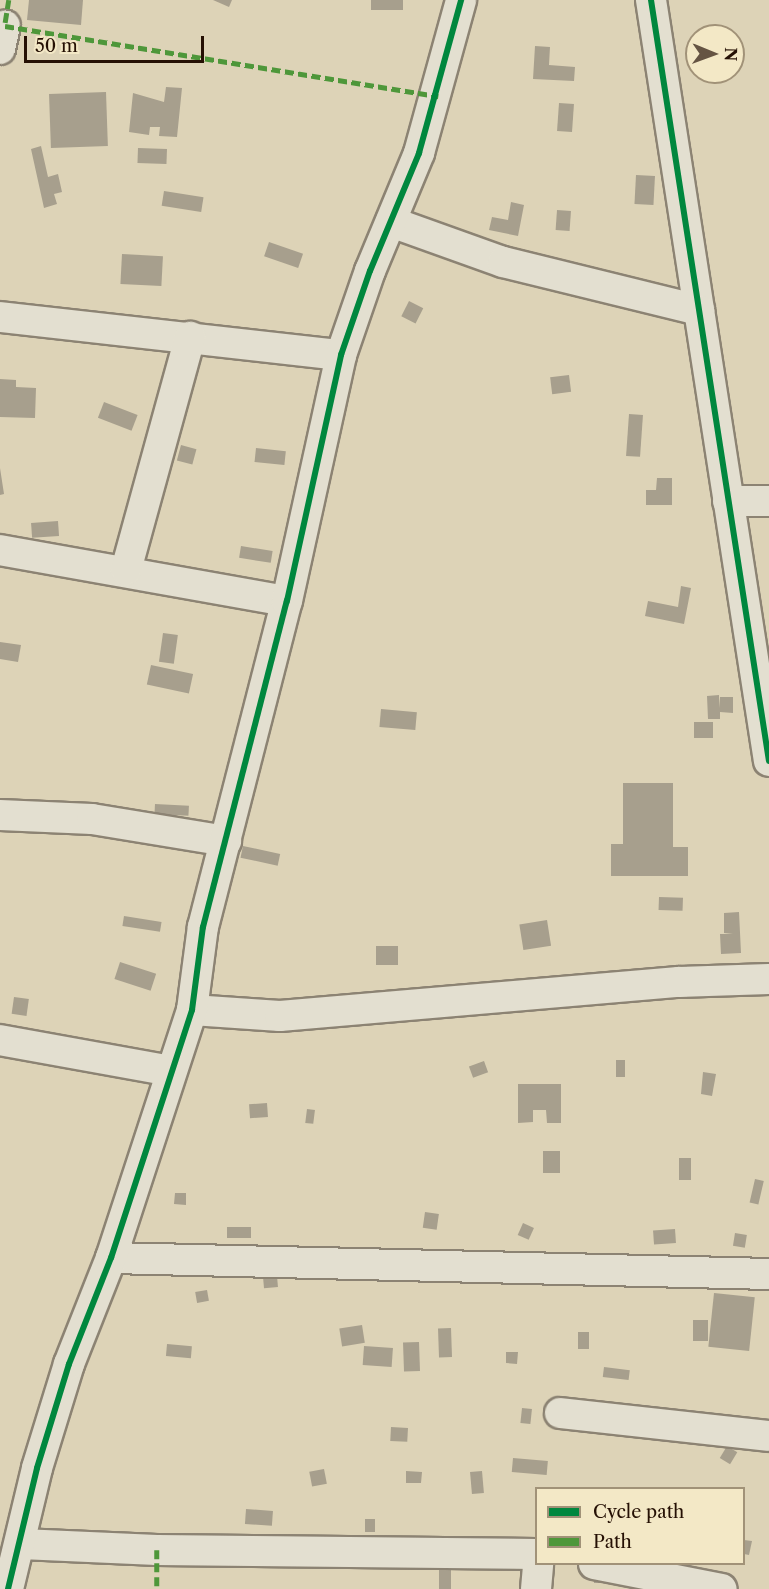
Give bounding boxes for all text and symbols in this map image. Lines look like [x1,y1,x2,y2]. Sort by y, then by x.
scale bar [27,24,207,62]
north arrow [685,24,745,84]
text: 50 m [35,35,78,57]
text: N [721,47,741,61]
legend [535,1487,745,1565]
text: Cycle path [593,1501,684,1523]
text: Path [593,1531,632,1553]

